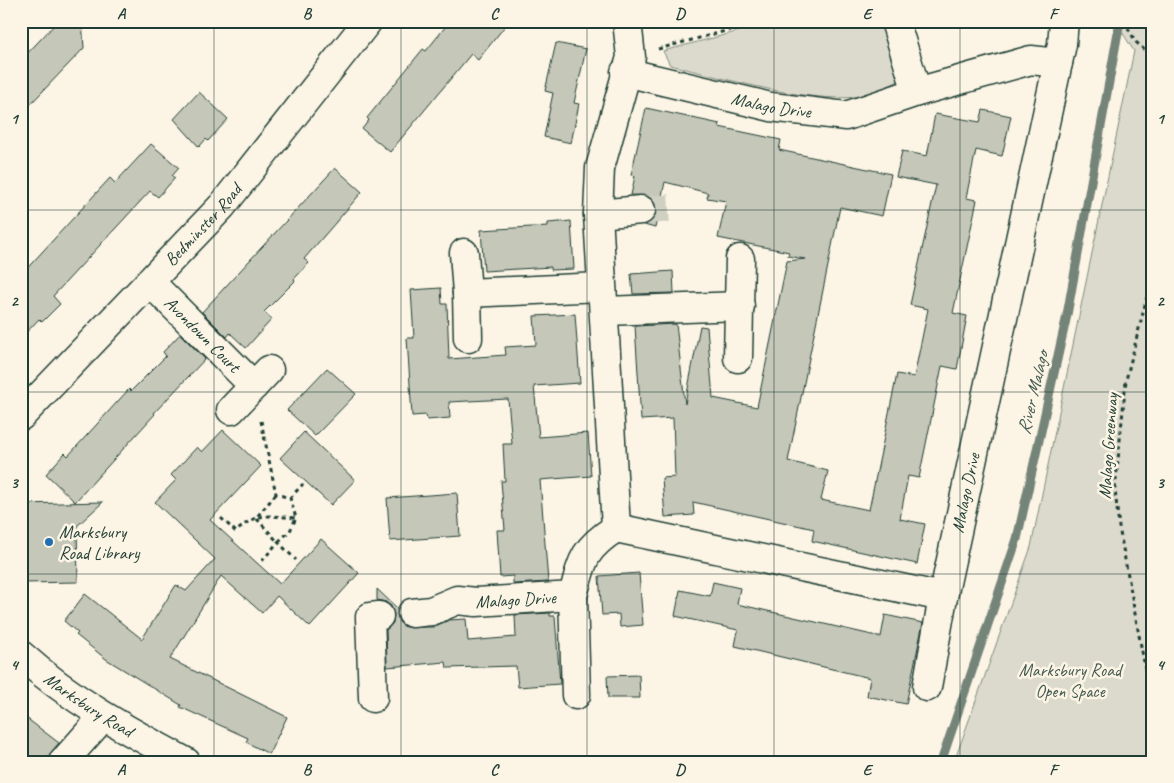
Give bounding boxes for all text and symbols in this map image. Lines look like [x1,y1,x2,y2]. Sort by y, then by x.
text: A [117,4,127,24]
text: B [303,4,313,24]
text: C [490,4,500,24]
text: D [675,4,686,24]
text: E [863,4,874,24]
text: F [1049,4,1060,24]
street label: Malago Drive [729,87,813,123]
text: 1 [10,109,19,129]
text: 1 [1156,109,1165,129]
street label: Bedminster Road [160,177,248,270]
text: 2 [10,291,19,311]
text: 2 [1156,291,1165,311]
street label: Avondown Court [160,292,246,378]
water label: River Malago [1012,346,1055,437]
street label: Malago Greenway [1093,390,1123,500]
street label: Malago Drive [946,450,985,535]
text: 3 [10,473,19,493]
text: 3 [1156,473,1165,493]
place label: Marksbury Road Library [59,521,141,564]
marker: Marksbury Road Library [43,536,55,548]
street label: Malago Drive [475,586,557,613]
text: 4 [10,655,19,675]
text: 4 [1156,655,1165,675]
park label: Marksbury Road Open Space [1019,659,1124,702]
street label: Marksbury Road [39,667,140,743]
text: A [117,760,127,780]
text: B [303,760,313,780]
text: C [490,760,500,780]
text: D [675,760,686,780]
text: E [863,760,874,780]
text: F [1049,760,1060,780]

